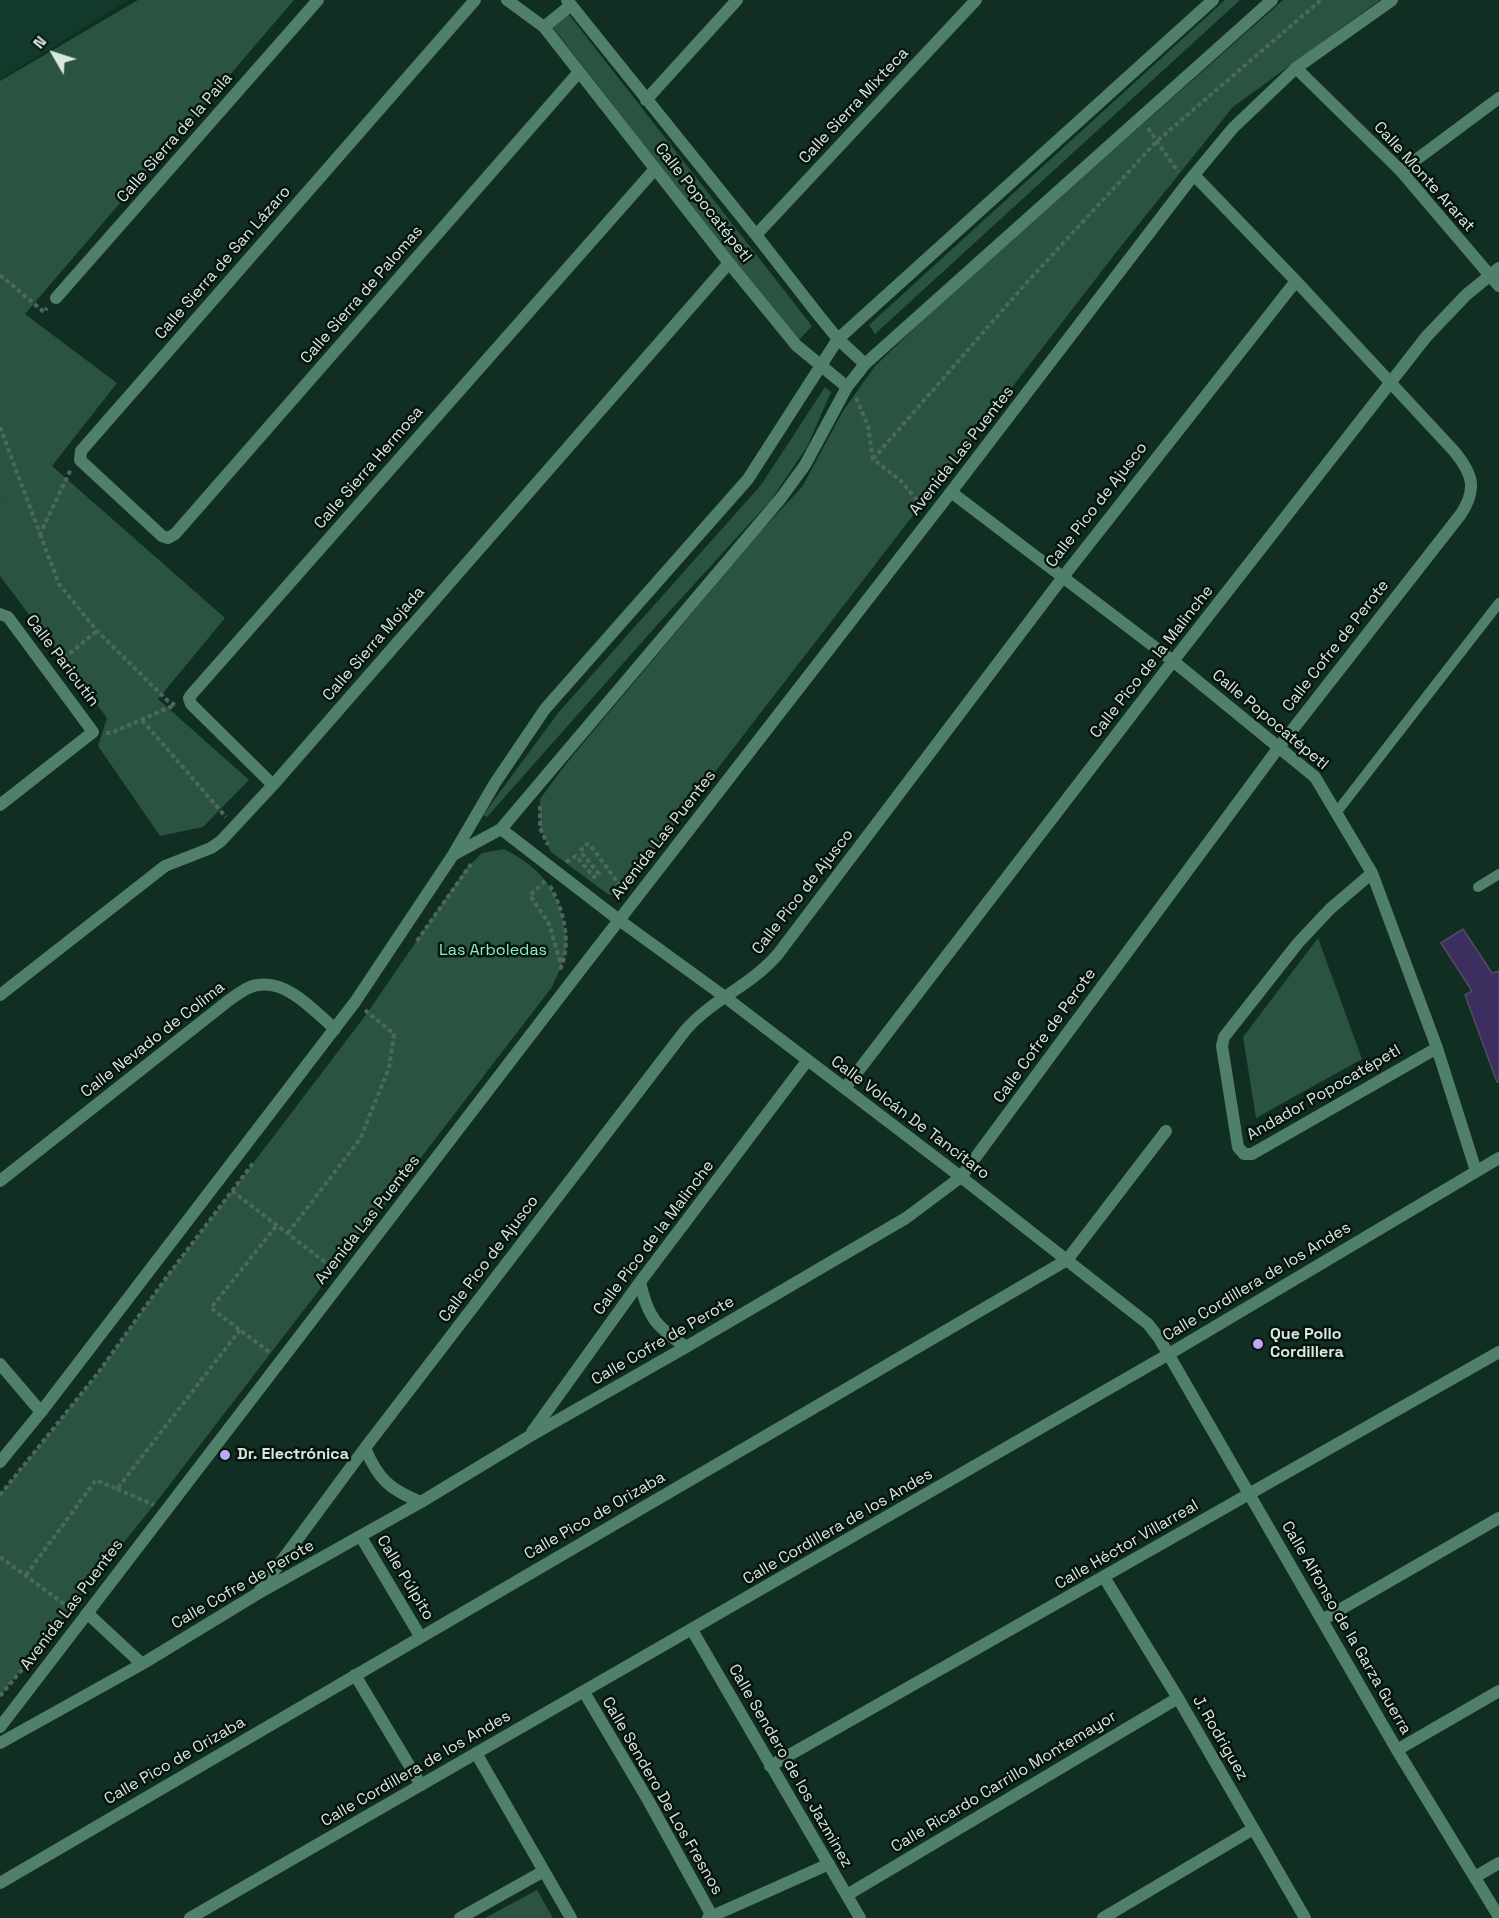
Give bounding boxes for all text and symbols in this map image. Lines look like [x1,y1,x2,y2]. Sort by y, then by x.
north arrow [24,24,84,84]
text: N [28,32,51,53]
street label: Calle Sierra Mixteca [795,44,913,168]
street label: Calle Sierra de la Paila [113,69,237,207]
street label: Calle Monte Ararat [1369,118,1479,236]
street label: Calle Popocatépetl [651,140,755,266]
street label: Calle Sierra de San Lázaro [151,182,295,344]
street label: Calle Sierra de Palomas [297,222,427,368]
street label: Avenida Las Puentes [906,383,1018,519]
street label: Calle Sierra Hermosa [310,403,428,533]
street label: Calle Pico de Ajusco [1042,439,1152,571]
street label: Calle Cofre de Perote [1279,576,1393,716]
street label: Calle Pico de la Malinche [1086,582,1218,742]
street label: Calle Sierra Mojada [319,583,429,705]
street label: Calle Paricutín [21,611,103,711]
street label: Calle Popocatépetl [1208,666,1332,774]
street label: Avenida Las Puentes [608,767,720,903]
street label: Calle Pico de Ajusco [748,826,858,958]
park label: Las Arboledas [439,941,547,961]
street label: Calle Cofre de Perote [990,965,1100,1107]
street label: Calle Nevado de Colima [77,978,229,1102]
street label: Andador Popocatépetl [1244,1041,1404,1145]
street label: Calle Volcán De Tancítaro [827,1052,993,1184]
street label: Avenida Las Puentes [312,1152,424,1288]
street label: Calle Pico de la Malinche [590,1157,718,1319]
street label: Calle Pico de Ajusco [435,1192,543,1326]
street label: Calle Cordillera de los Andes [1160,1218,1354,1346]
street label: Calle Cofre de Perote [588,1292,738,1390]
place label: Que Pollo Cordillera [1270,1325,1344,1363]
marker: Que Pollo Cordillera [1251,1337,1265,1351]
place label: Dr. Electrónica [237,1445,349,1465]
marker: Dr. Electrónica [218,1448,232,1462]
street label: Calle Cordillera de los Andes [740,1465,936,1589]
street label: Calle Pico de Orizaba [521,1468,669,1564]
street label: Calle Héctor Villarreal [1052,1496,1202,1594]
street label: Calle Alfonso de la Garza Guerra [1277,1518,1415,1738]
street label: Calle Púlpito [372,1532,438,1624]
street label: Avenida Las Puentes [17,1536,127,1674]
street label: Calle Cofre de Perote [168,1536,318,1634]
street label: Calle Sendero de los Jazminez [724,1661,856,1871]
street label: J. Rodriguez [1188,1692,1252,1784]
street label: Calle Sendero De Los Fresnos [597,1694,727,1898]
street label: Calle Cordillera de los Andes [318,1707,514,1831]
street label: Calle Ricardo Carrillo Montemayor [888,1707,1120,1857]
street label: Calle Pico de Orizaba [101,1713,249,1809]

